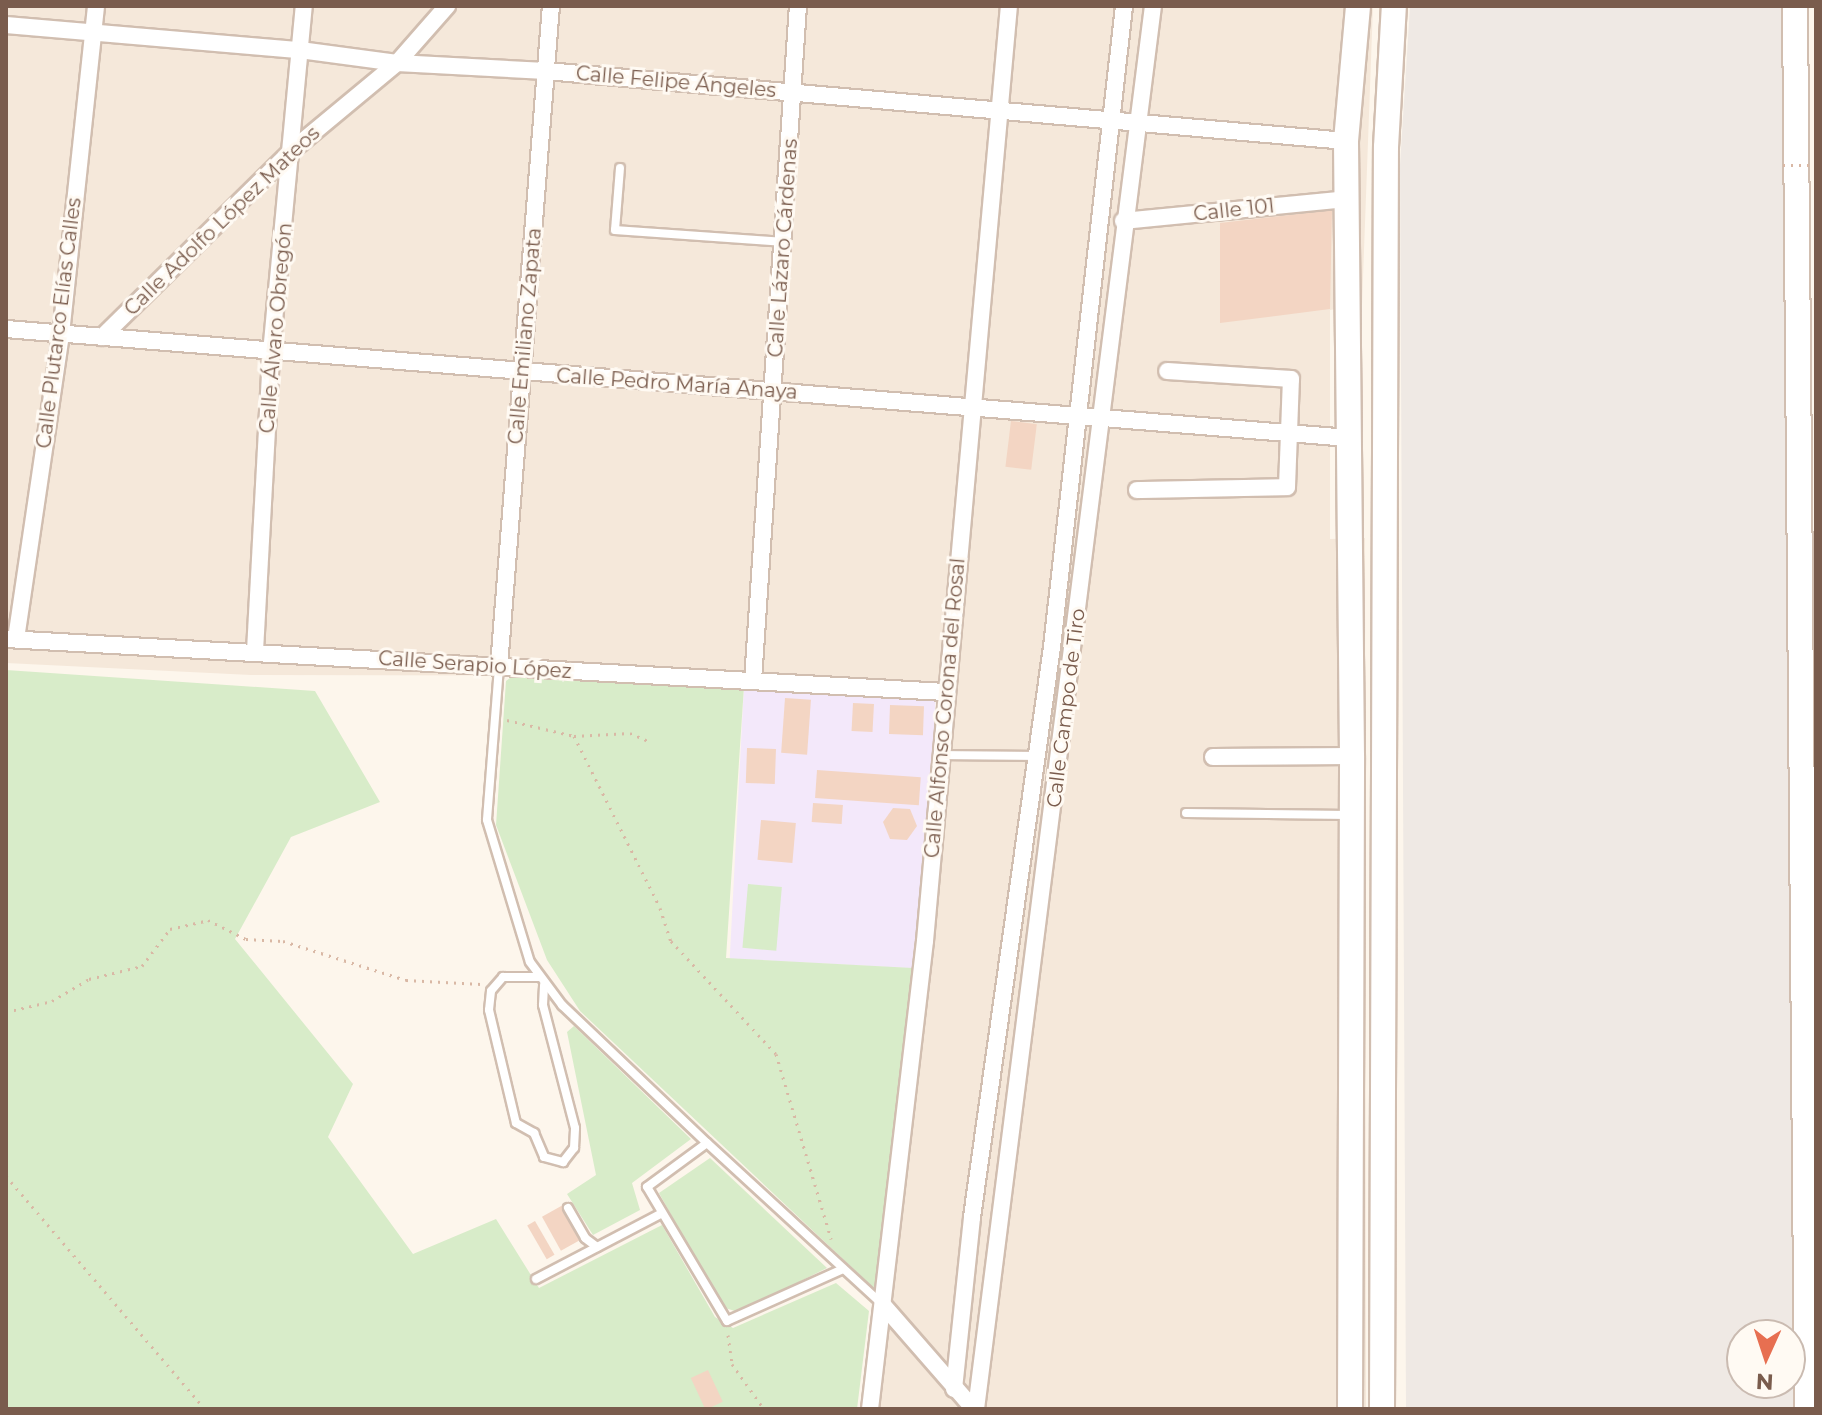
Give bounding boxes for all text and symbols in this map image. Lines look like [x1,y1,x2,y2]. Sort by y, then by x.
street label: Calle Felipe Ángeles [575,61,777,103]
street label: Calle Adolfo López Mateos [119,121,325,321]
street label: Calle Lázaro Cárdenas [763,138,803,358]
street label: Calle 101 [1192,194,1276,226]
street label: Calle Plutarco Elías Calles [32,196,86,450]
street label: Calle Álvaro Obregón [255,222,297,434]
street label: Calle Emiliano Zapata [504,227,546,445]
street label: Calle Pedro María Anaya [556,364,798,404]
street label: Calle Alfonso Corona del Rosal [920,557,970,859]
street label: Calle Campo de Tiro [1042,607,1090,809]
street label: Calle Serapio López [377,646,573,684]
north arrow [1726,1319,1806,1399]
text: N [1755,1368,1774,1395]

